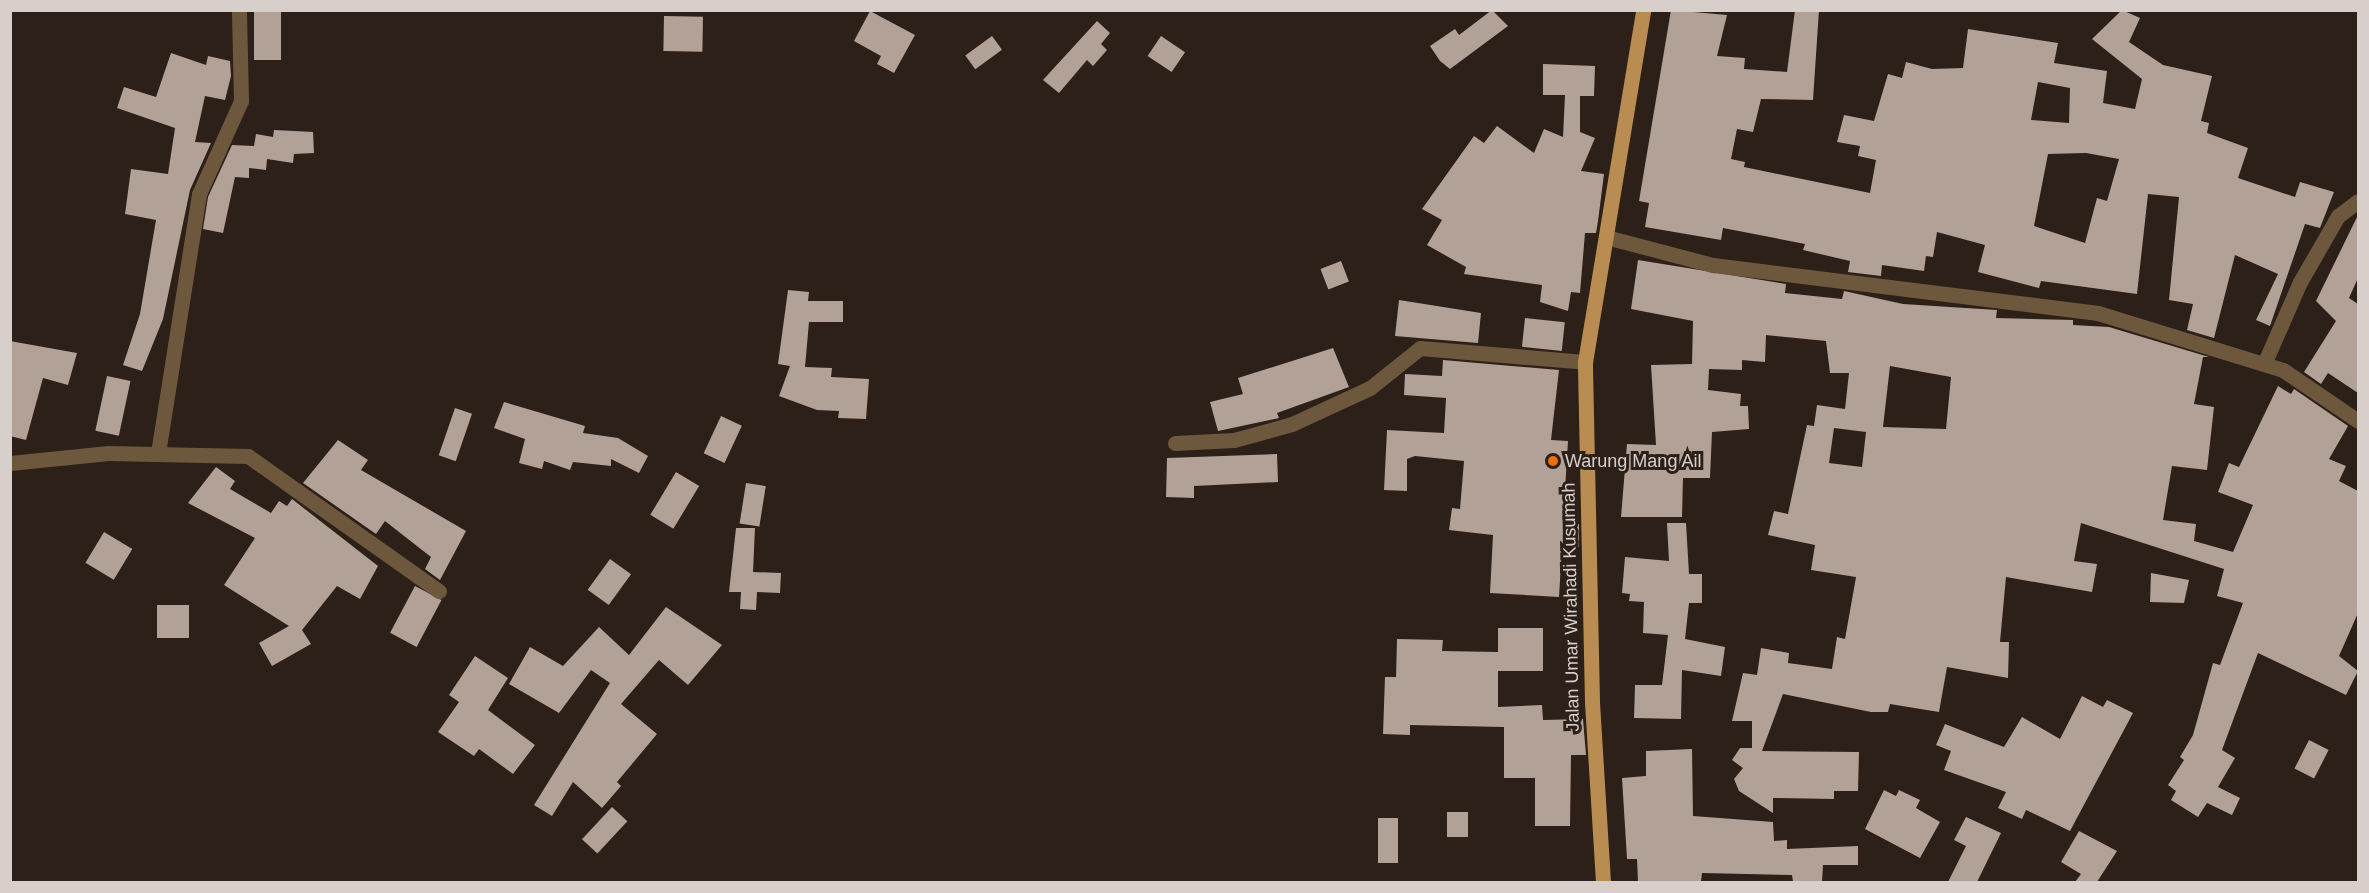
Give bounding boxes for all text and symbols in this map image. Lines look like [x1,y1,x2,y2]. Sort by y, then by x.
place label: Warung Mang Ail [1565,450,1702,472]
marker: Warung Mang Ail [1546,454,1560,468]
street label: Jalan Umar Wirahadi Kusumah [1558,482,1584,732]

